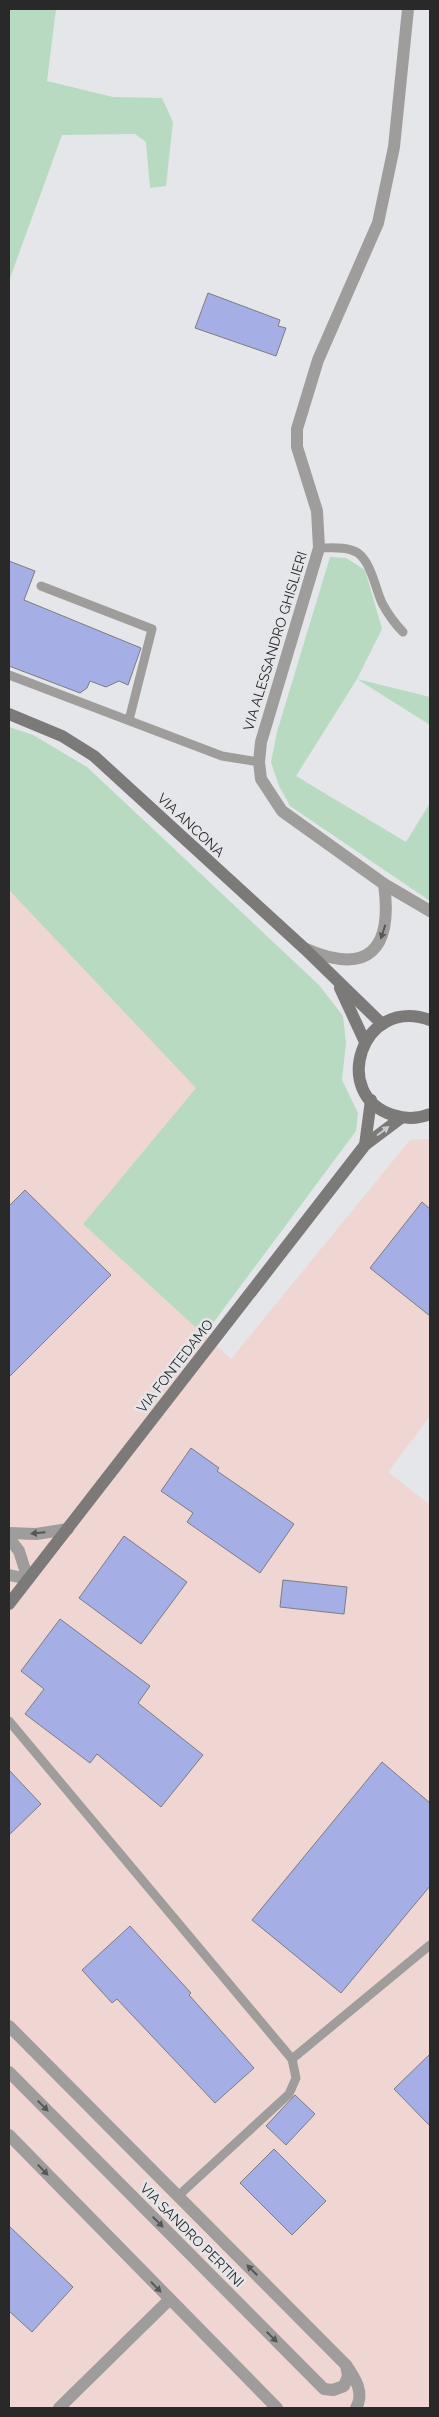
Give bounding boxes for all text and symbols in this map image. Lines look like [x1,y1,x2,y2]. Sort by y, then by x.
street label: VIA ALESSANDRO GHISLIERI [240,549,310,733]
street label: VIA ANCONA [154,790,228,860]
one-way arrow [379,925,387,940]
one-way arrow [376,1126,389,1137]
street label: VIA FONTEDAMO [134,1316,216,1416]
one-way arrow [30,1530,46,1538]
one-way arrow [37,2100,49,2112]
one-way arrow [37,2164,49,2176]
street label: VIA SANDRO PERTINI [137,2180,247,2290]
one-way arrow [151,2215,163,2227]
one-way arrow [246,2264,258,2276]
one-way arrow [150,2280,162,2292]
one-way arrow [266,2331,278,2343]

